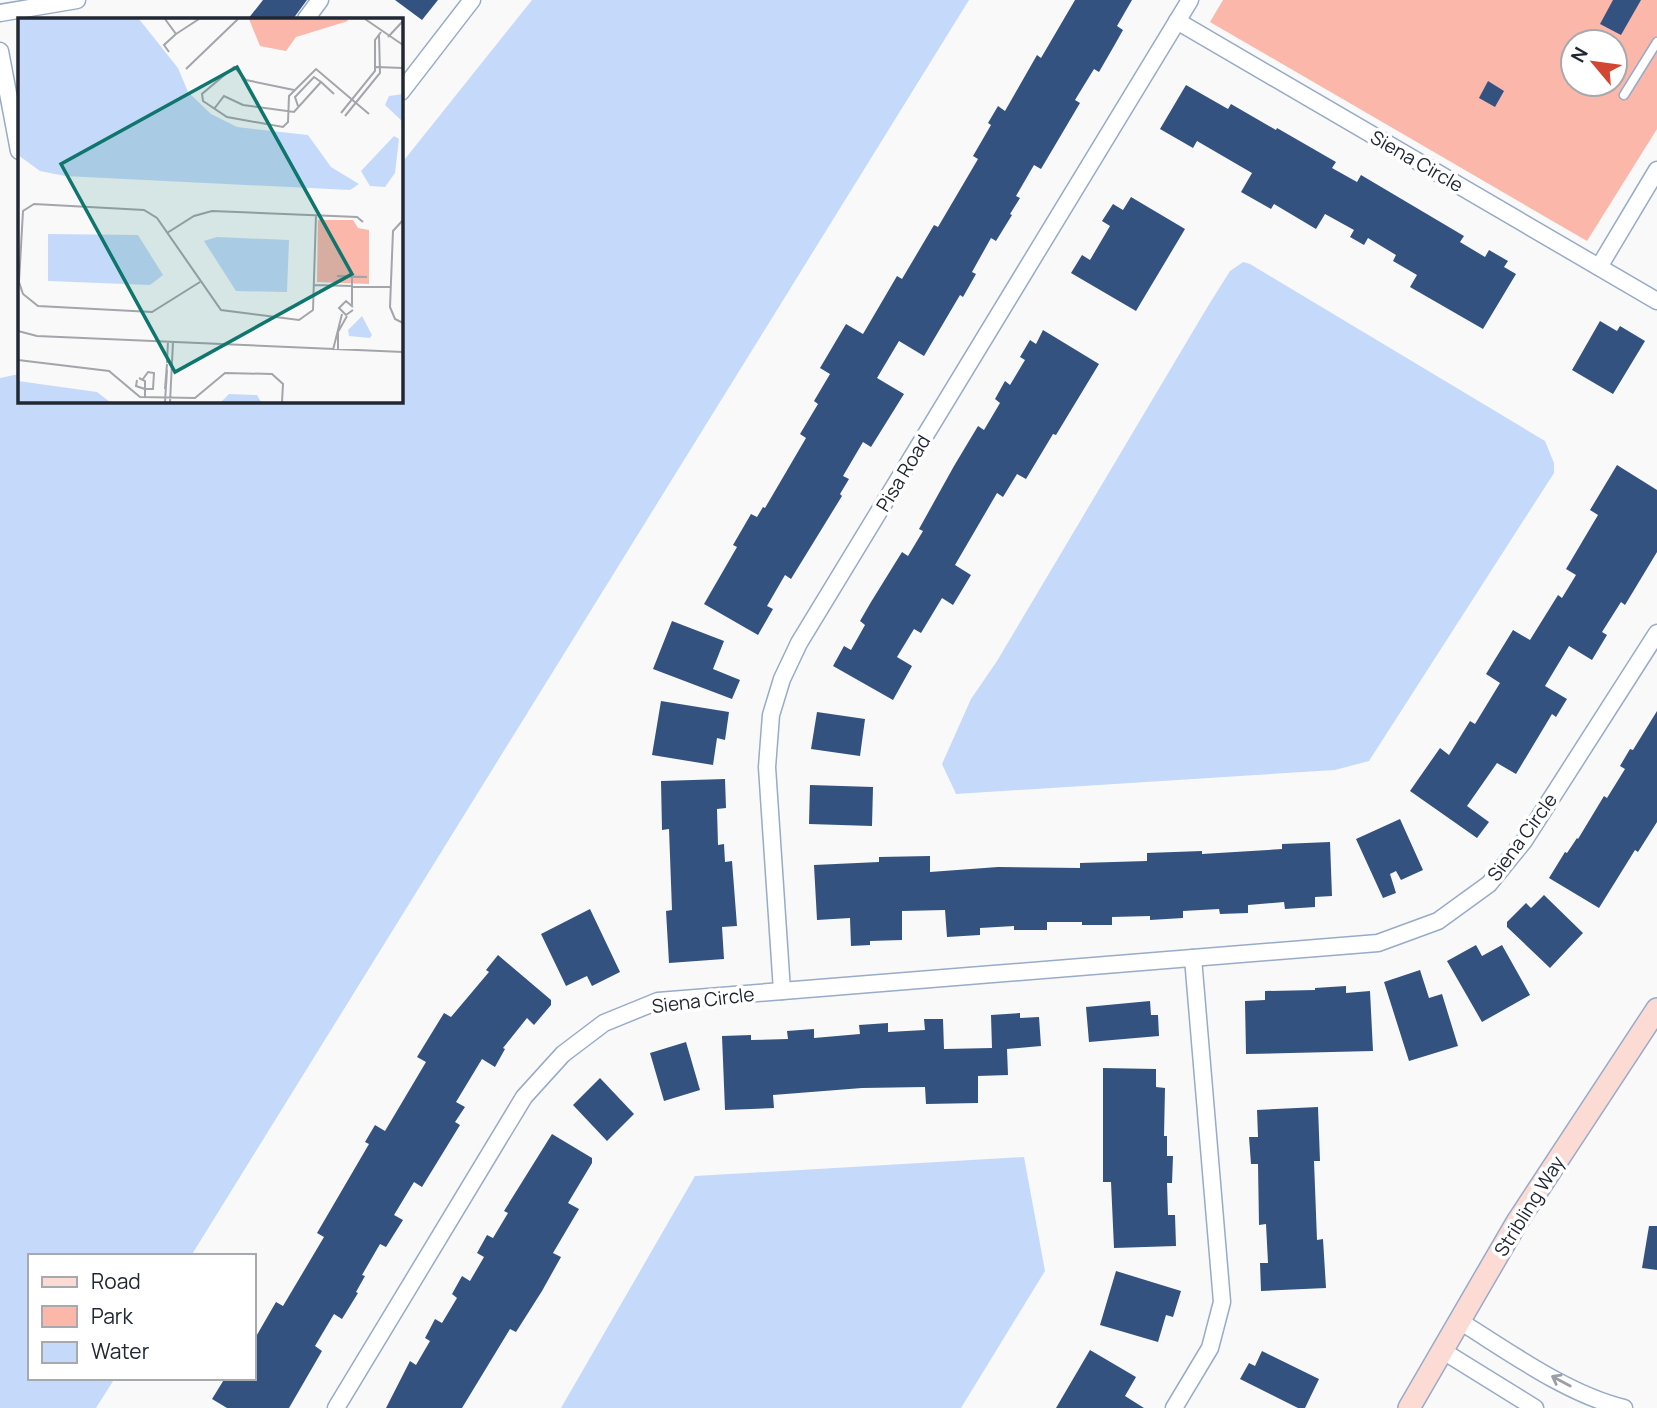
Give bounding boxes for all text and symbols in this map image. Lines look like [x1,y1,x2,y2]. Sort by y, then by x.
inset map [18,18,402,402]
north arrow [1559,28,1629,98]
text: N [1564,42,1594,67]
street label: Siena Circle [1366,124,1468,198]
street label: Pisa Road [870,430,936,516]
street label: Siena Circle [1481,788,1563,886]
street label: Siena Circle [650,981,756,1019]
street label: Stribling Way [1488,1151,1570,1261]
legend [28,1254,256,1380]
text: Road [91,1267,141,1295]
text: Park [91,1302,133,1330]
text: Water [91,1337,150,1365]
one-way arrow [1551,1374,1572,1388]

